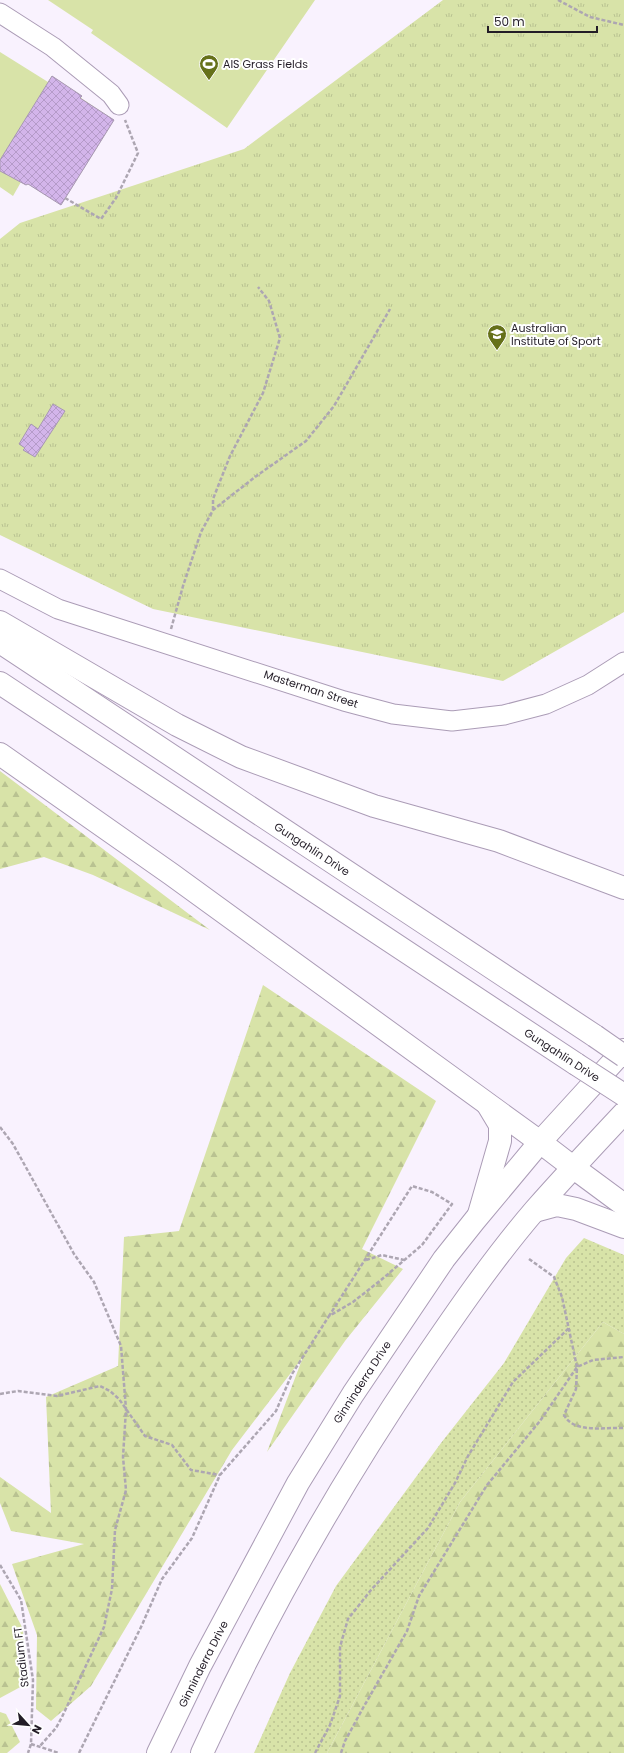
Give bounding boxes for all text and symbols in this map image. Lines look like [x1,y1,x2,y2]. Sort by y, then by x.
scale bar [488,8,597,34]
text: 50 m [494,13,525,30]
sports icon: AIS Grass Fields [198,53,220,81]
place label: AIS Grass Fields [223,56,308,72]
place label: Australian Institute of Sport [511,320,601,349]
school or university icon: Australian Institute of Sport [486,323,508,351]
street label: Masterman Street [262,666,360,712]
street label: Gungahlin Drive [271,818,353,880]
street label: Gungahlin Drive [521,1024,603,1086]
street label: Ginninderra Drive [329,1337,395,1426]
street label: Ginninderra Drive [174,1618,232,1710]
street label: Stadium FT [9,1626,33,1688]
north arrow [8,1705,48,1745]
text: N [28,1722,46,1737]

